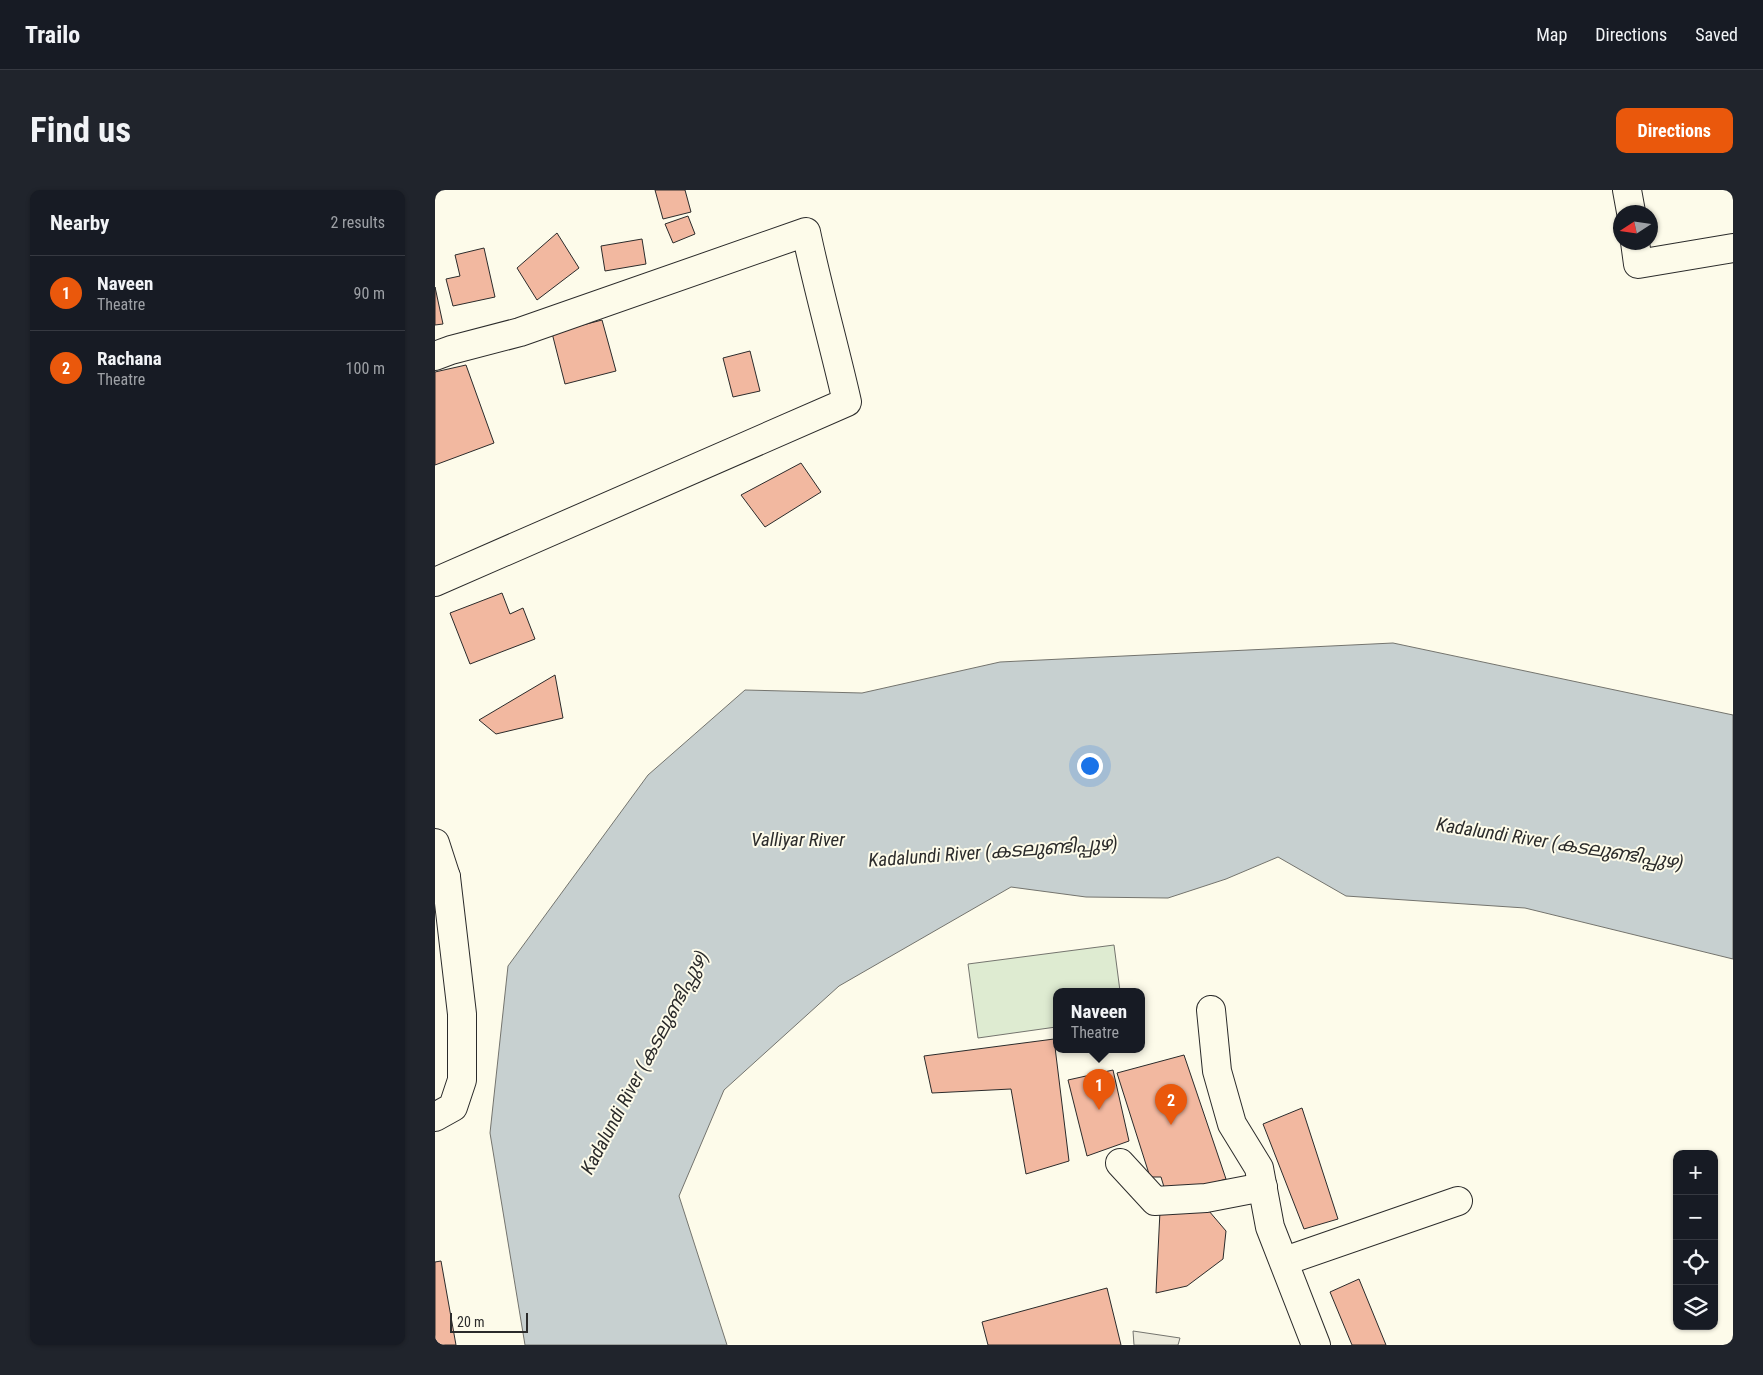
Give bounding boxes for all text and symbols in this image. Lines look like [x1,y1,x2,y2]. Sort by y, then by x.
text: Trailo [25,21,80,49]
text: Map [1536,24,1567,45]
text: Directions [1595,24,1667,45]
text: Saved [1695,24,1738,45]
button: Directions [1616,108,1733,153]
text: Find us [30,110,131,151]
north arrow [1613,205,1658,250]
text: Nearby [50,211,109,235]
text: 2 results [330,213,385,232]
text: Naveen [97,272,153,295]
text: 1 [62,284,70,303]
text: 90 m [353,284,385,303]
text: Theatre [97,295,145,314]
text: Rachana [97,347,162,370]
text: 2 [62,359,70,378]
text: 100 m [346,359,385,378]
text: Theatre [97,370,145,389]
your location [1077,753,1103,779]
water label: Kadalundi River (കടലുണ്ടിപ്പുഴ) [1434,813,1685,876]
water label: Valliyar River [751,828,845,851]
water label: Kadalundi River (കടലുണ്ടിപ്പുഴ) [868,831,1119,874]
water label: Kadalundi River (കടലുണ്ടിപ്പുഴ) [576,946,715,1179]
popup [1053,988,1145,1053]
text: Naveen [1071,1000,1127,1023]
text: Theatre [1071,1023,1119,1042]
pin: 1 [1083,1069,1115,1110]
pin: 2 [1155,1084,1187,1125]
map controls [1673,1150,1718,1330]
button: + [1673,1150,1718,1195]
button: − [1673,1195,1718,1240]
button: locate [1673,1240,1718,1285]
button: layers [1673,1285,1718,1330]
scale bar [450,1310,527,1333]
text: 20 m [457,1314,485,1330]

